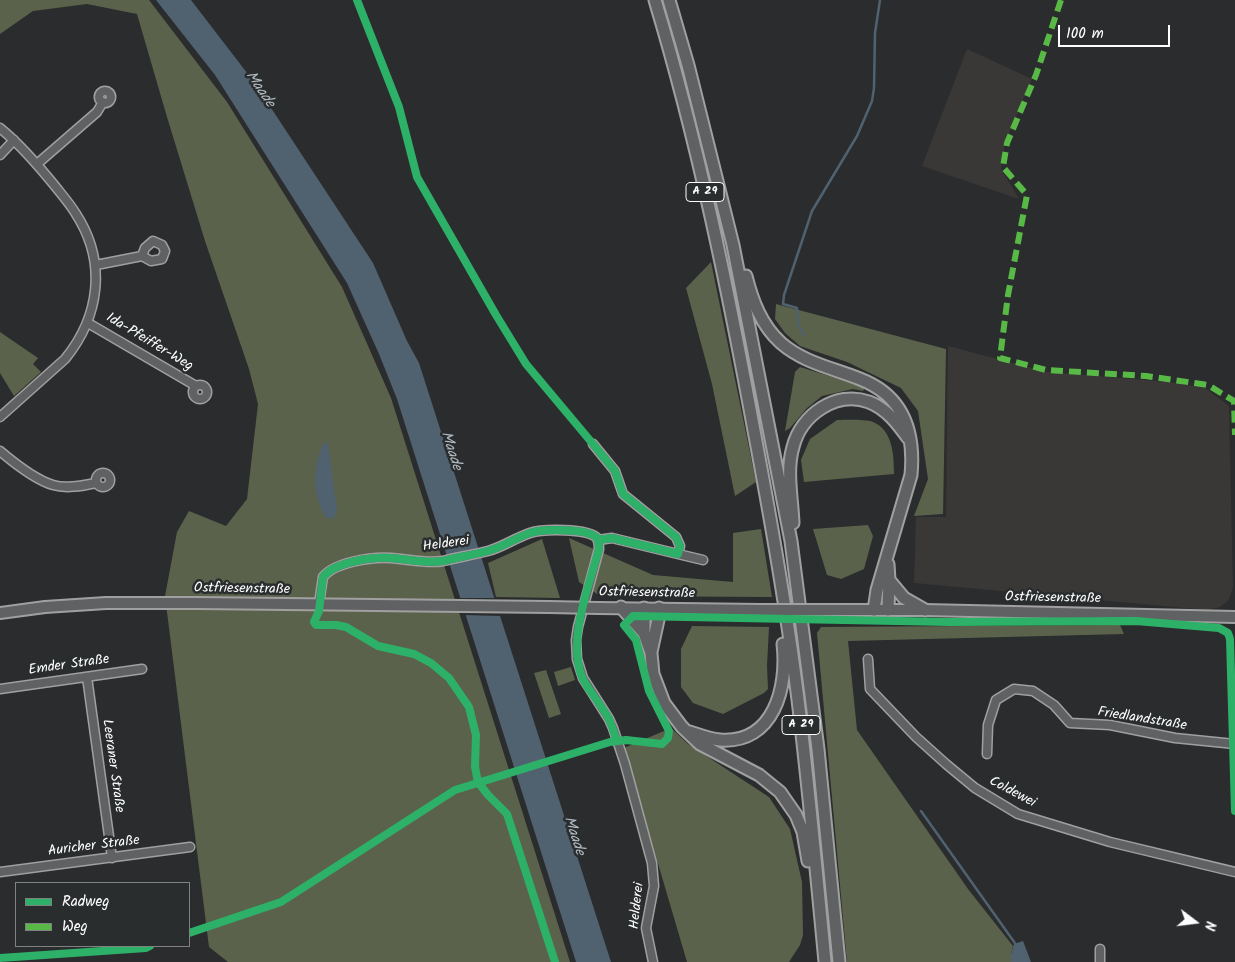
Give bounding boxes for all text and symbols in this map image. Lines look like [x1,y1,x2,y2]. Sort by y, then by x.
scale bar [1060,15,1172,47]
text: 100 m [1066,22,1104,46]
water label: Maade [240,68,278,112]
road number: A 29 [686,182,724,202]
street label: Ida-Pfeiffer-Weg [102,310,196,376]
water label: Maade [435,429,465,473]
street label: Helderei [422,533,470,557]
street label: Ostfriesenstraße [194,581,290,599]
street label: Ostfriesenstraße [599,585,695,603]
street label: Ostfriesenstraße [1005,590,1101,608]
street label: Emder Straße [28,652,110,680]
street label: Friedlandstraße [1096,705,1188,735]
road number: A 29 [782,716,820,734]
street label: Leeraner Straße [97,718,127,814]
street label: Coldewei [986,774,1038,812]
water label: Maade [558,814,588,858]
street label: Auricher Straße [47,833,141,861]
legend [15,882,190,947]
street label: Helderei [627,882,649,930]
text: Radweg [62,890,109,914]
north arrow [1170,897,1220,947]
text: Weg [62,915,88,939]
text: N [1198,919,1221,933]

